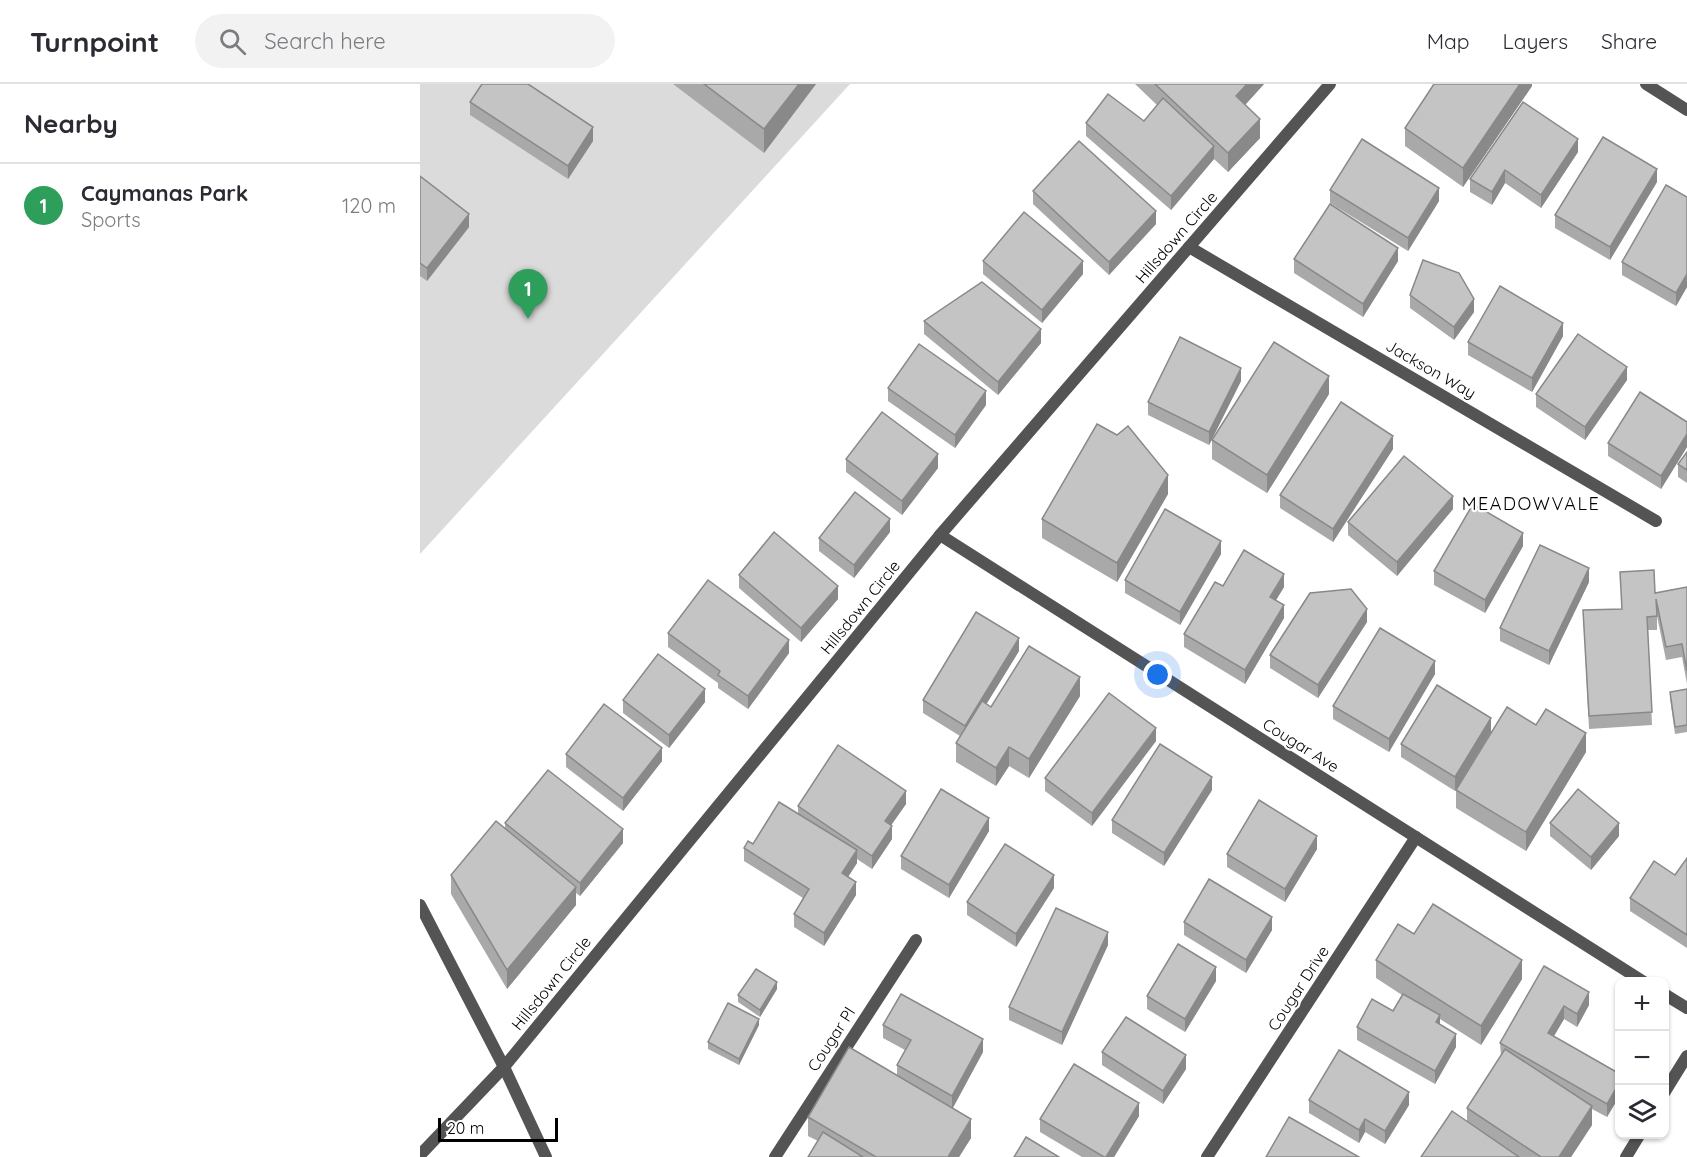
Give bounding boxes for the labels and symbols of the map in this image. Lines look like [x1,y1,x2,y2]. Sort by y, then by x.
street label: Hillsdown Circle [1131,187,1221,287]
pin: 1 [508,270,548,319]
street label: Jackson Way [1382,335,1480,403]
district label: MEADOWVALE [1462,492,1600,515]
street label: Hillsdown Circle [816,556,904,658]
your location [1143,660,1172,689]
street label: Cougar Ave [1259,714,1343,776]
street label: Hillsdown Circle [507,932,595,1034]
street label: Cougar Drive [1263,942,1333,1034]
street label: Cougar Pl [803,1003,859,1075]
scale bar [438,1115,558,1142]

